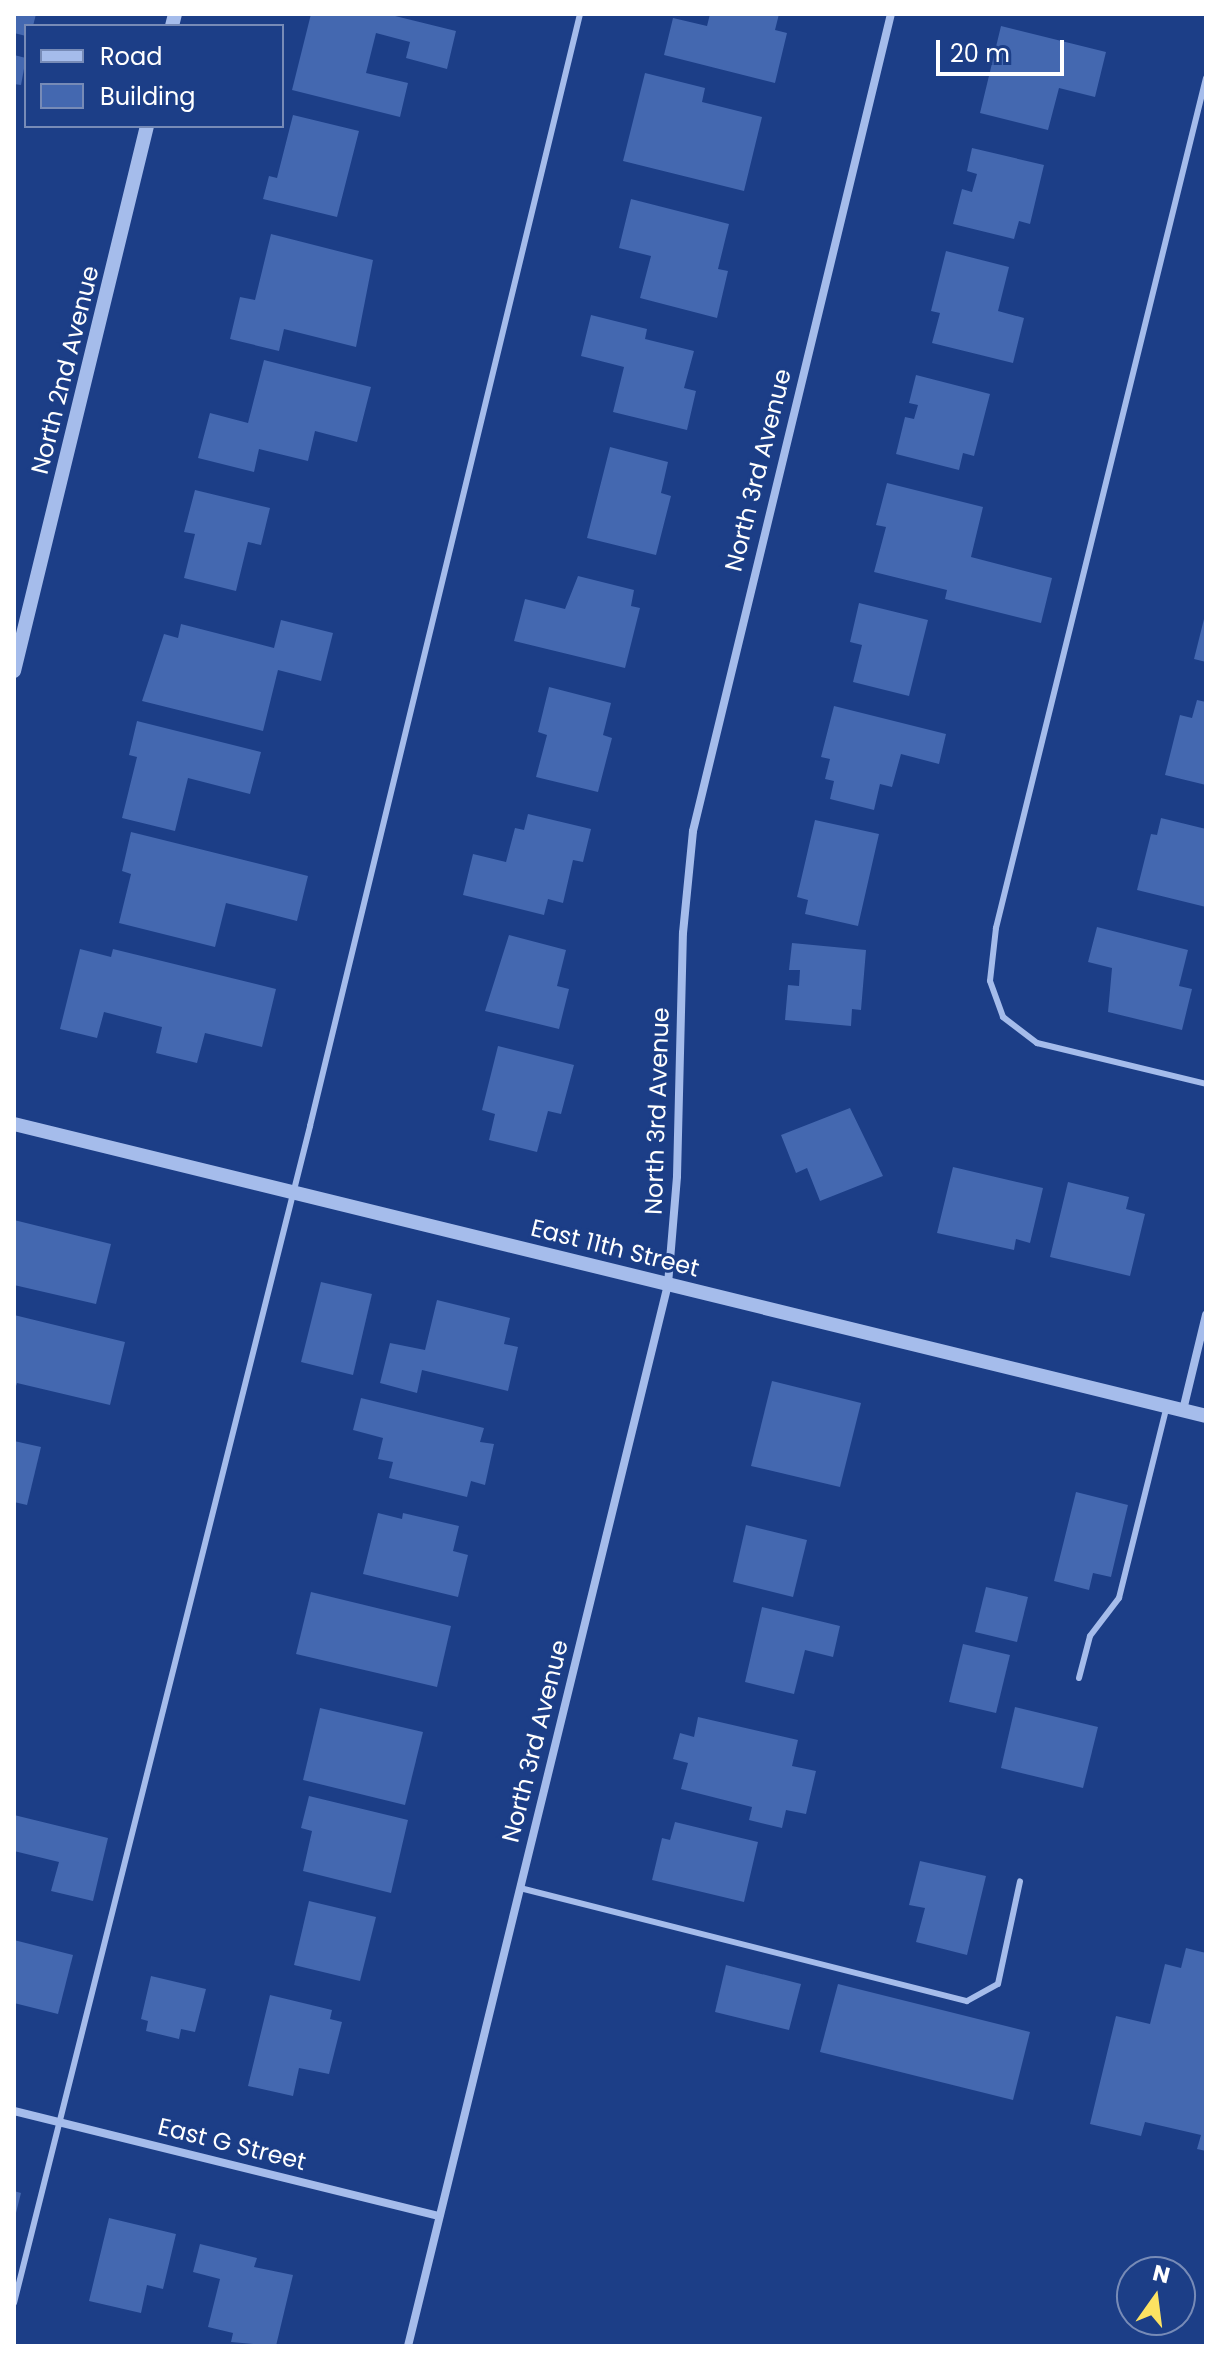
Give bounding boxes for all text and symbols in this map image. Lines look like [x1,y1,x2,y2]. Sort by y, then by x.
legend [24,24,284,128]
scale bar [940,24,1068,74]
text: 20 m [950,37,1010,70]
text: Road [100,40,162,73]
text: Building [100,80,196,113]
street label: North 2nd Avenue [25,263,105,477]
street label: North 3rd Avenue [719,366,797,574]
street label: North 3rd Avenue [639,1007,675,1215]
street label: East 11th Street [528,1213,702,1283]
street label: North 3rd Avenue [496,1637,574,1845]
street label: East G Street [155,2112,309,2176]
north arrow [1116,2256,1196,2336]
text: N [1150,2257,1173,2291]

